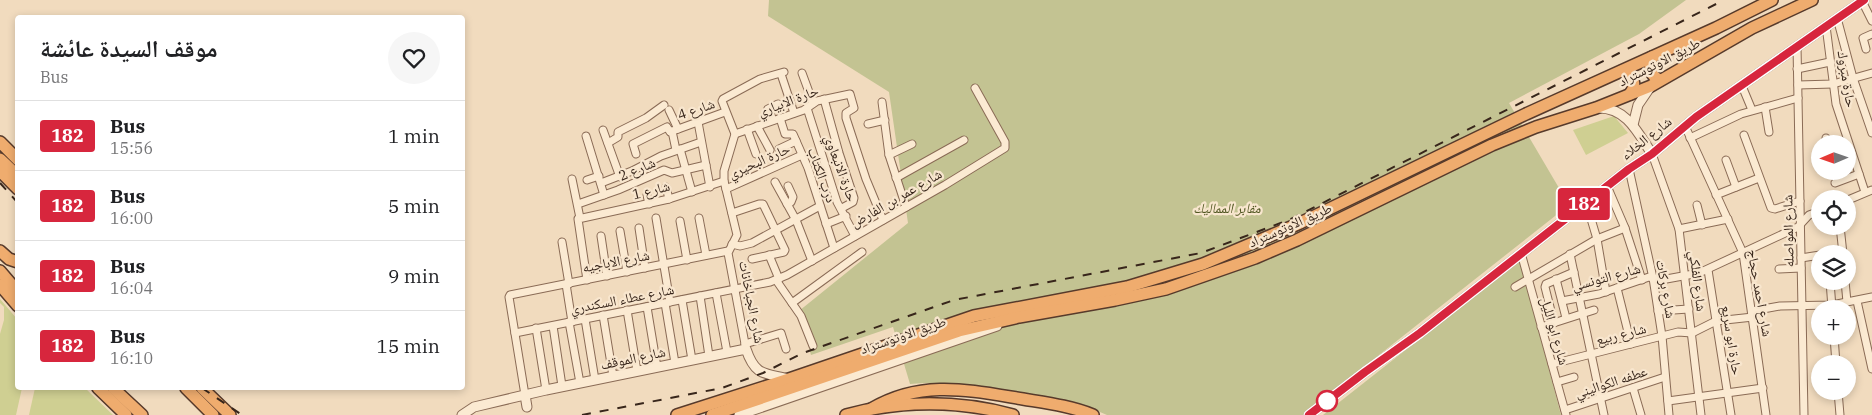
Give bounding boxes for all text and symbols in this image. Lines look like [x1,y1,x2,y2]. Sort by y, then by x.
text: موقف السيدة عائشة [40,32,217,64]
button: heart [388,32,440,84]
street label: طريق الاوتوستراد [1615,34,1703,91]
street label: حارة مبروك [1834,49,1860,109]
text: Bus [40,67,68,87]
street label: حارة الابياري [755,81,822,123]
street label: شارع 4 [675,94,717,125]
street label: شارع الخلاء [1617,112,1676,164]
text: Bus [110,114,145,138]
text: 182 [51,124,84,147]
text: 1 min [388,124,440,148]
street label: حارة الانبعاوي [818,132,861,205]
north arrow [1811,135,1856,180]
map controls [1811,135,1856,400]
text: 15:56 [110,138,153,158]
street label: حارة البحيري [725,139,794,185]
street label: درب الكتاب [804,145,840,205]
street label: شارع 2 [616,153,659,186]
street label: شارع عمر بن الفارض [847,164,946,232]
street label: شارع 1 [630,177,672,204]
text: Bus [110,184,145,208]
line badge: 182 [1555,188,1613,220]
button: locate [1811,190,1856,235]
text: 182 [1568,192,1600,215]
text: 182 [51,194,84,217]
text: 5 min [388,194,440,218]
street label: شارع المواصله [1778,195,1799,267]
park label: مقابر المماليك [1193,199,1261,217]
street label: طريق الاوتوستراد [1245,199,1335,252]
text: 16:00 [110,208,153,228]
button: layers [1811,245,1856,290]
street label: شارع الاباجيه [581,246,651,277]
street label: شارع احمد حجاج [1742,248,1777,338]
street label: شارع الفلكي [1683,250,1711,313]
text: Bus [110,254,145,278]
street label: شارع بركات [1651,258,1680,320]
street label: شارع الجباخانات [734,259,769,345]
street label: شارع التونسي [1570,259,1643,297]
text: 182 [51,264,84,287]
text: 9 min [388,264,440,288]
text: 16:04 [110,278,153,298]
street label: شارع عطاء السكندري [569,280,676,320]
street label: شارع ابو الليل [1536,295,1573,367]
button: + [1811,300,1856,345]
street label: حارة ابو سريع [1717,304,1746,376]
street label: طريق الاوتوستراد [858,312,949,359]
street label: شارع ربيع [1594,319,1648,350]
text: Bus [110,324,145,348]
text: 182 [51,334,84,357]
text: 15 min [377,334,440,358]
street label: شارع الموقف [599,342,667,375]
text: 16:10 [110,348,153,368]
button: − [1811,355,1856,400]
street label: عطفه الكواليني [1572,362,1650,405]
unlabelled marker [1316,390,1338,412]

